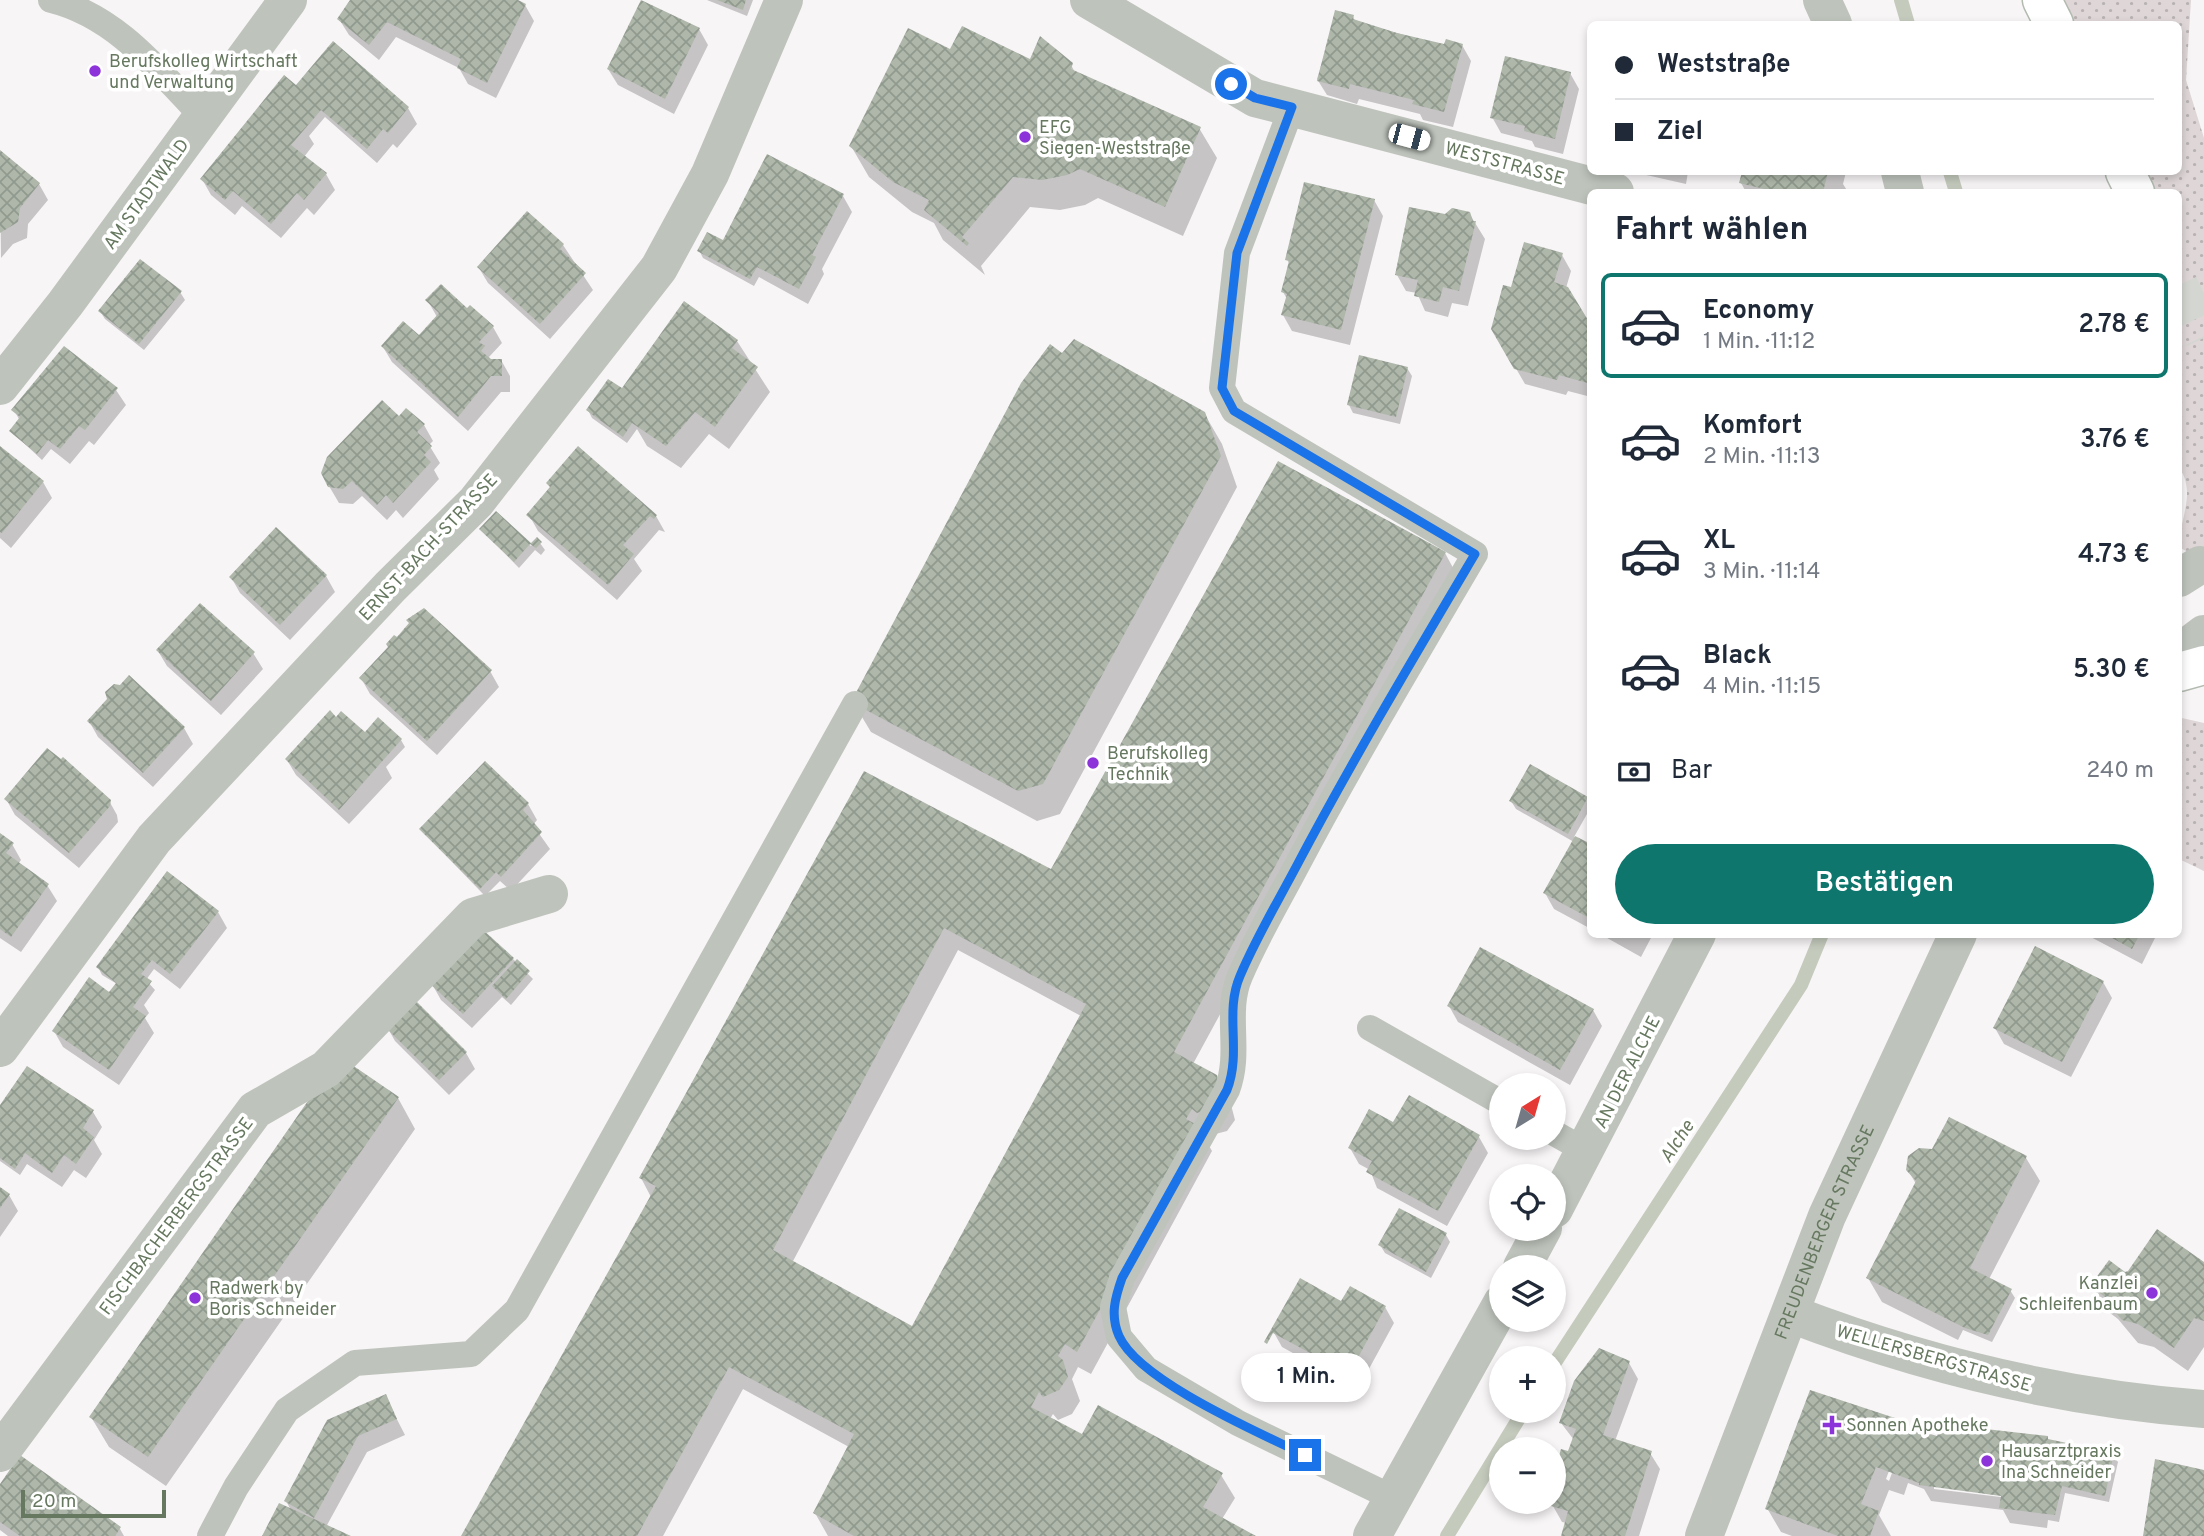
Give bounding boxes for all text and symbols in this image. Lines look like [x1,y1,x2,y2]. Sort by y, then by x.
text: Weststraße [1657,49,1790,82]
place label: Berufskolleg Wirtschaft und Verwaltung [109,51,298,95]
marker: Berufskolleg Wirtschaft und Verwaltung [87,63,103,79]
route start [1215,68,1247,100]
text: Ziel [1657,116,1703,149]
place label: EFG Siegen-Weststraße [1039,117,1191,161]
car [1386,121,1433,153]
marker: EFG Siegen-Weststraße [1017,129,1033,145]
street label: AM STADTWALD [99,135,195,255]
street label: WESTSTRASSE [1442,137,1567,191]
text: Fahrt wählen [1615,211,1808,251]
icon: car [1619,294,1682,357]
text: Economy [1703,295,1814,328]
text: 2.78 € [2078,309,2150,342]
text: 1 Min. · 11:12 [1703,328,1815,357]
icon: car [1619,409,1682,472]
text: Komfort [1703,410,1802,443]
text: 3.76 € [2080,424,2150,457]
text: 2 Min. · 11:13 [1703,443,1821,472]
street label: ERNST-BACH-STRASSE [355,469,503,627]
icon: car [1619,524,1682,587]
text: XL [1703,525,1735,558]
text: 4.73 € [2078,539,2150,572]
text: 3 Min. · 11:14 [1703,558,1820,587]
icon: car [1619,639,1682,702]
text: Black [1703,640,1772,673]
text: 5.30 € [2073,654,2150,687]
text: 4 Min. · 11:15 [1703,673,1821,702]
place label: Berufskolleg Technik [1107,743,1208,787]
icon: cash [1615,753,1653,791]
marker: Berufskolleg Technik [1085,755,1101,771]
text: Bar [1671,755,1712,788]
text: 240 m [2086,757,2154,786]
button: Bestätigen [1615,844,2154,924]
street label: AN DER ALCHE [1590,1012,1667,1133]
north arrow [1489,1073,1566,1150]
map controls [1489,1073,1566,1514]
street label: FISCHBACHERBERGSTRASSE [95,1113,259,1321]
water label: Alche [1655,1116,1700,1168]
street label: FREUDENBERGER STRASSE [1771,1121,1881,1343]
button: locate [1489,1164,1566,1241]
button: layers [1489,1255,1566,1332]
place label: Kanzlei Schleifenbaum [2019,1273,2138,1317]
place label: Radwerk by Boris Schneider [209,1278,337,1322]
marker: Kanzlei Schleifenbaum [2144,1285,2160,1301]
marker: Radwerk by Boris Schneider [187,1290,203,1306]
street label: WELLERSBERGSTRASSE [1833,1321,2034,1398]
button: + [1489,1346,1566,1423]
callout: 1 Min. [1240,1354,1370,1402]
text: 1 Min. [1277,1363,1335,1392]
place label: Sonnen Apotheke [1846,1415,1988,1438]
marker: Sonnen Apotheke [1824,1417,1840,1433]
button: − [1489,1437,1566,1514]
route end [1289,1439,1321,1471]
place label: Hausarztpraxis Ina Schneider [2001,1441,2121,1485]
marker: Hausarztpraxis Ina Schneider [1979,1453,1995,1469]
scale bar [21,1487,166,1519]
text: 20 m [32,1490,76,1514]

